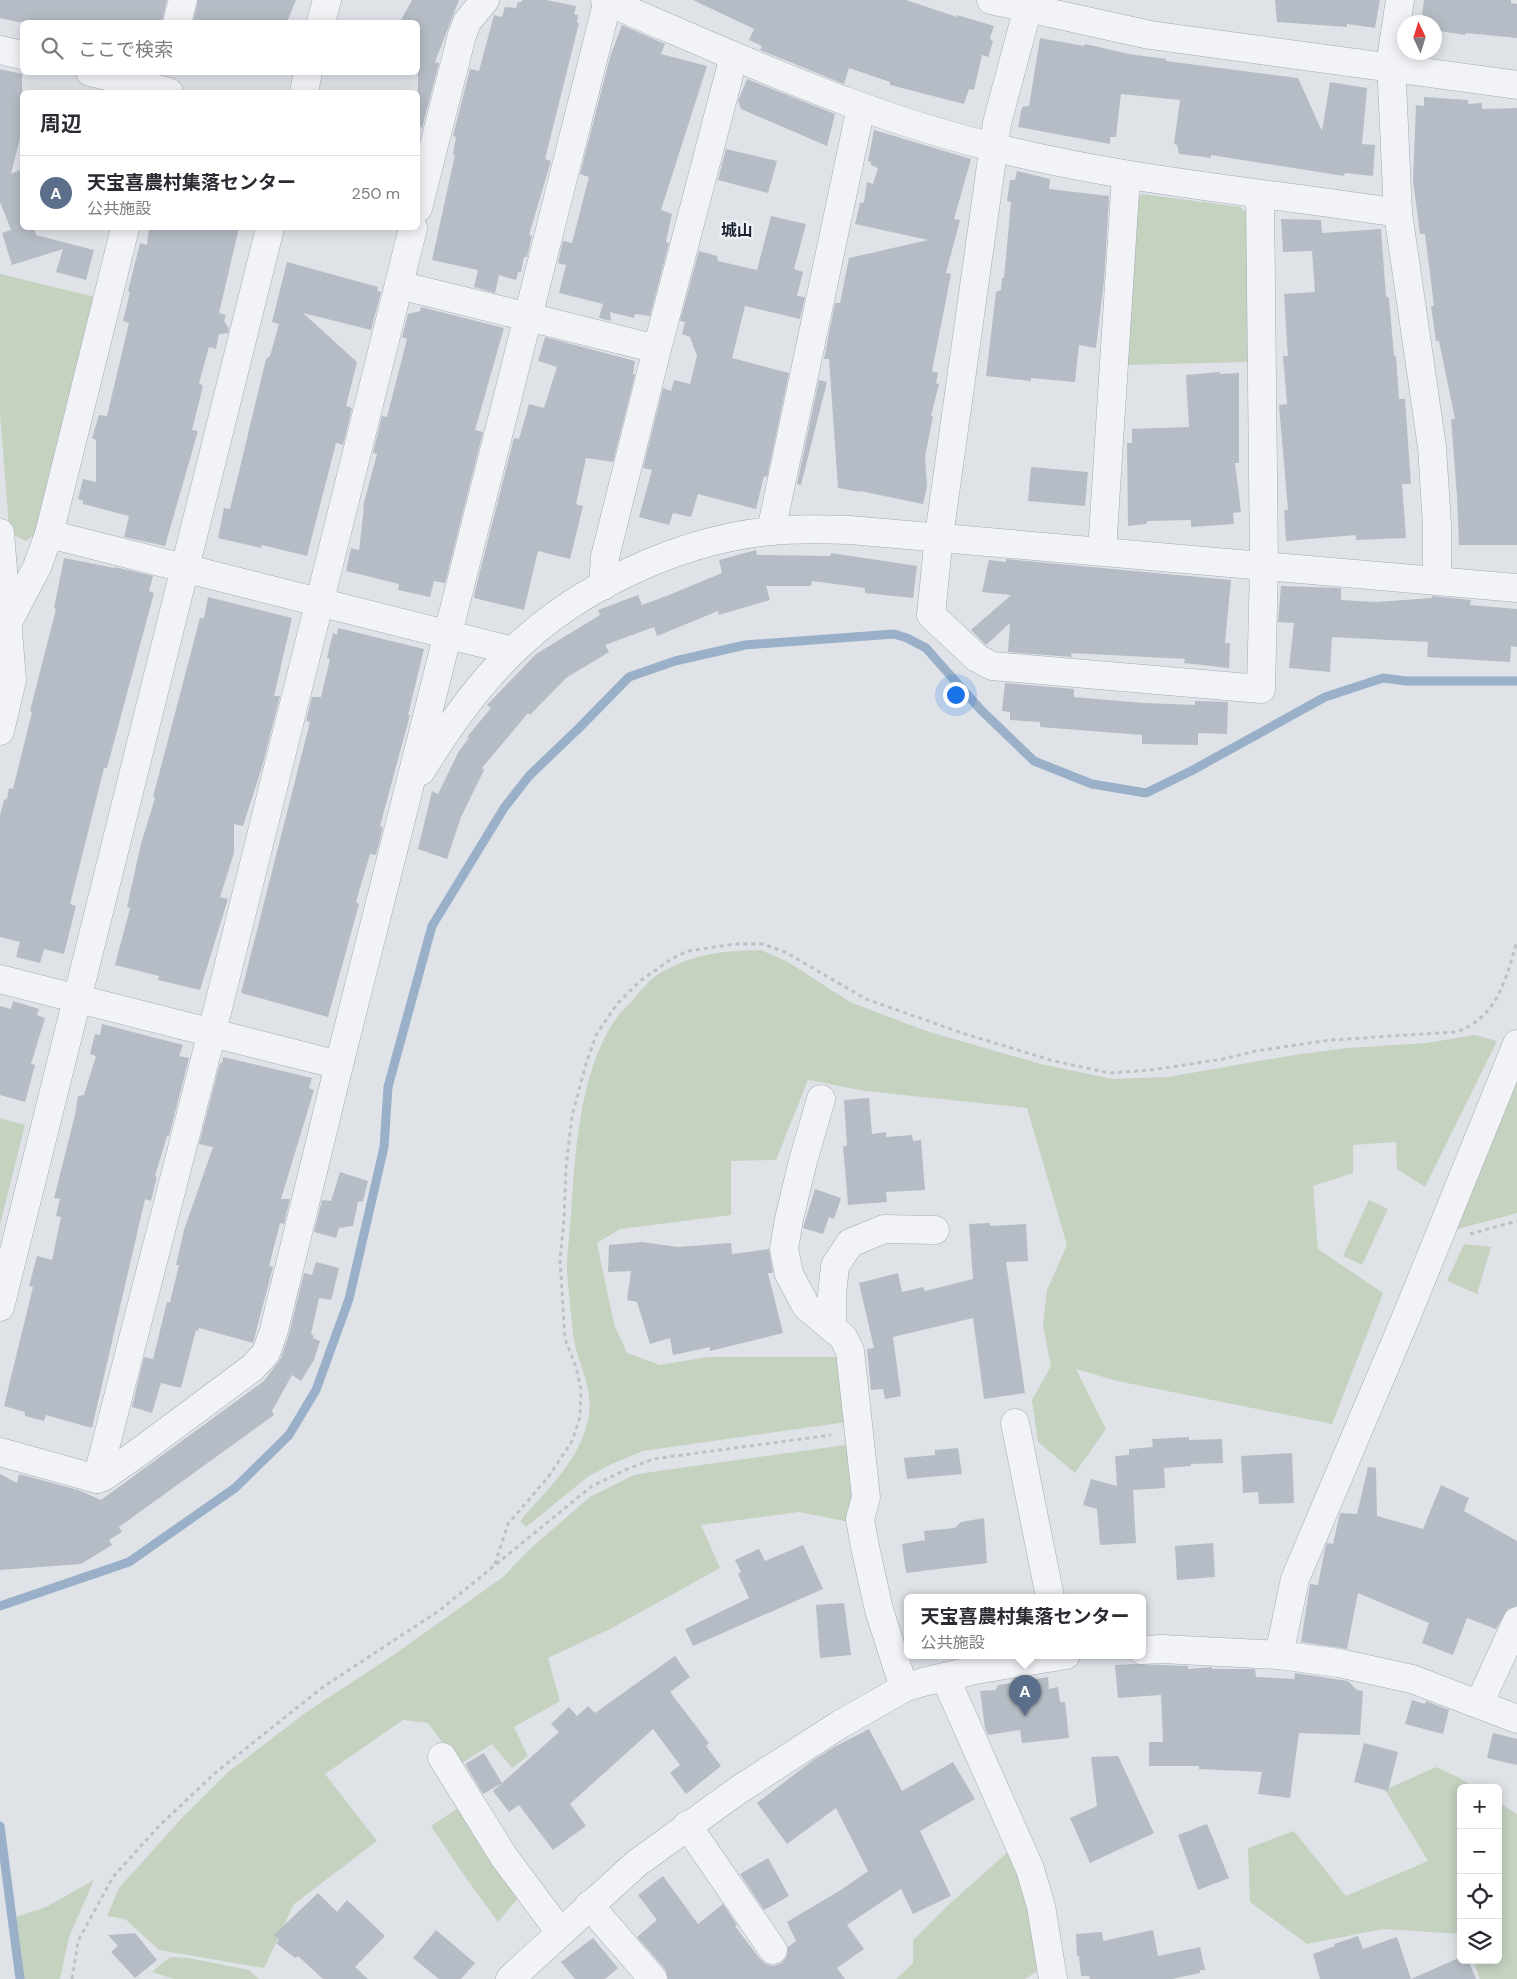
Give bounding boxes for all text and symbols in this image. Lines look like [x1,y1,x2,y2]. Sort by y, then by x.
north arrow [1397,15,1442,60]
search box [20,20,420,75]
icon: search [38,34,66,62]
text: ここで検索 [78,37,173,62]
text: 周辺 [40,110,82,138]
text: 天宝喜農村集落センター [87,170,296,195]
text: A [50,183,62,204]
text: 250 m [352,183,400,204]
text: 公共施設 [87,198,151,219]
district label: 城山 [721,220,753,241]
your location [943,682,969,708]
popup [904,1594,1146,1659]
text: 天宝喜農村集落センター [920,1604,1130,1629]
text: 公共施設 [920,1632,985,1653]
pin: A [1009,1675,1041,1716]
map controls [1457,1784,1502,1964]
button: + [1457,1784,1502,1829]
button: − [1457,1829,1502,1874]
button: locate [1457,1874,1502,1919]
button: layers [1457,1919,1502,1964]

